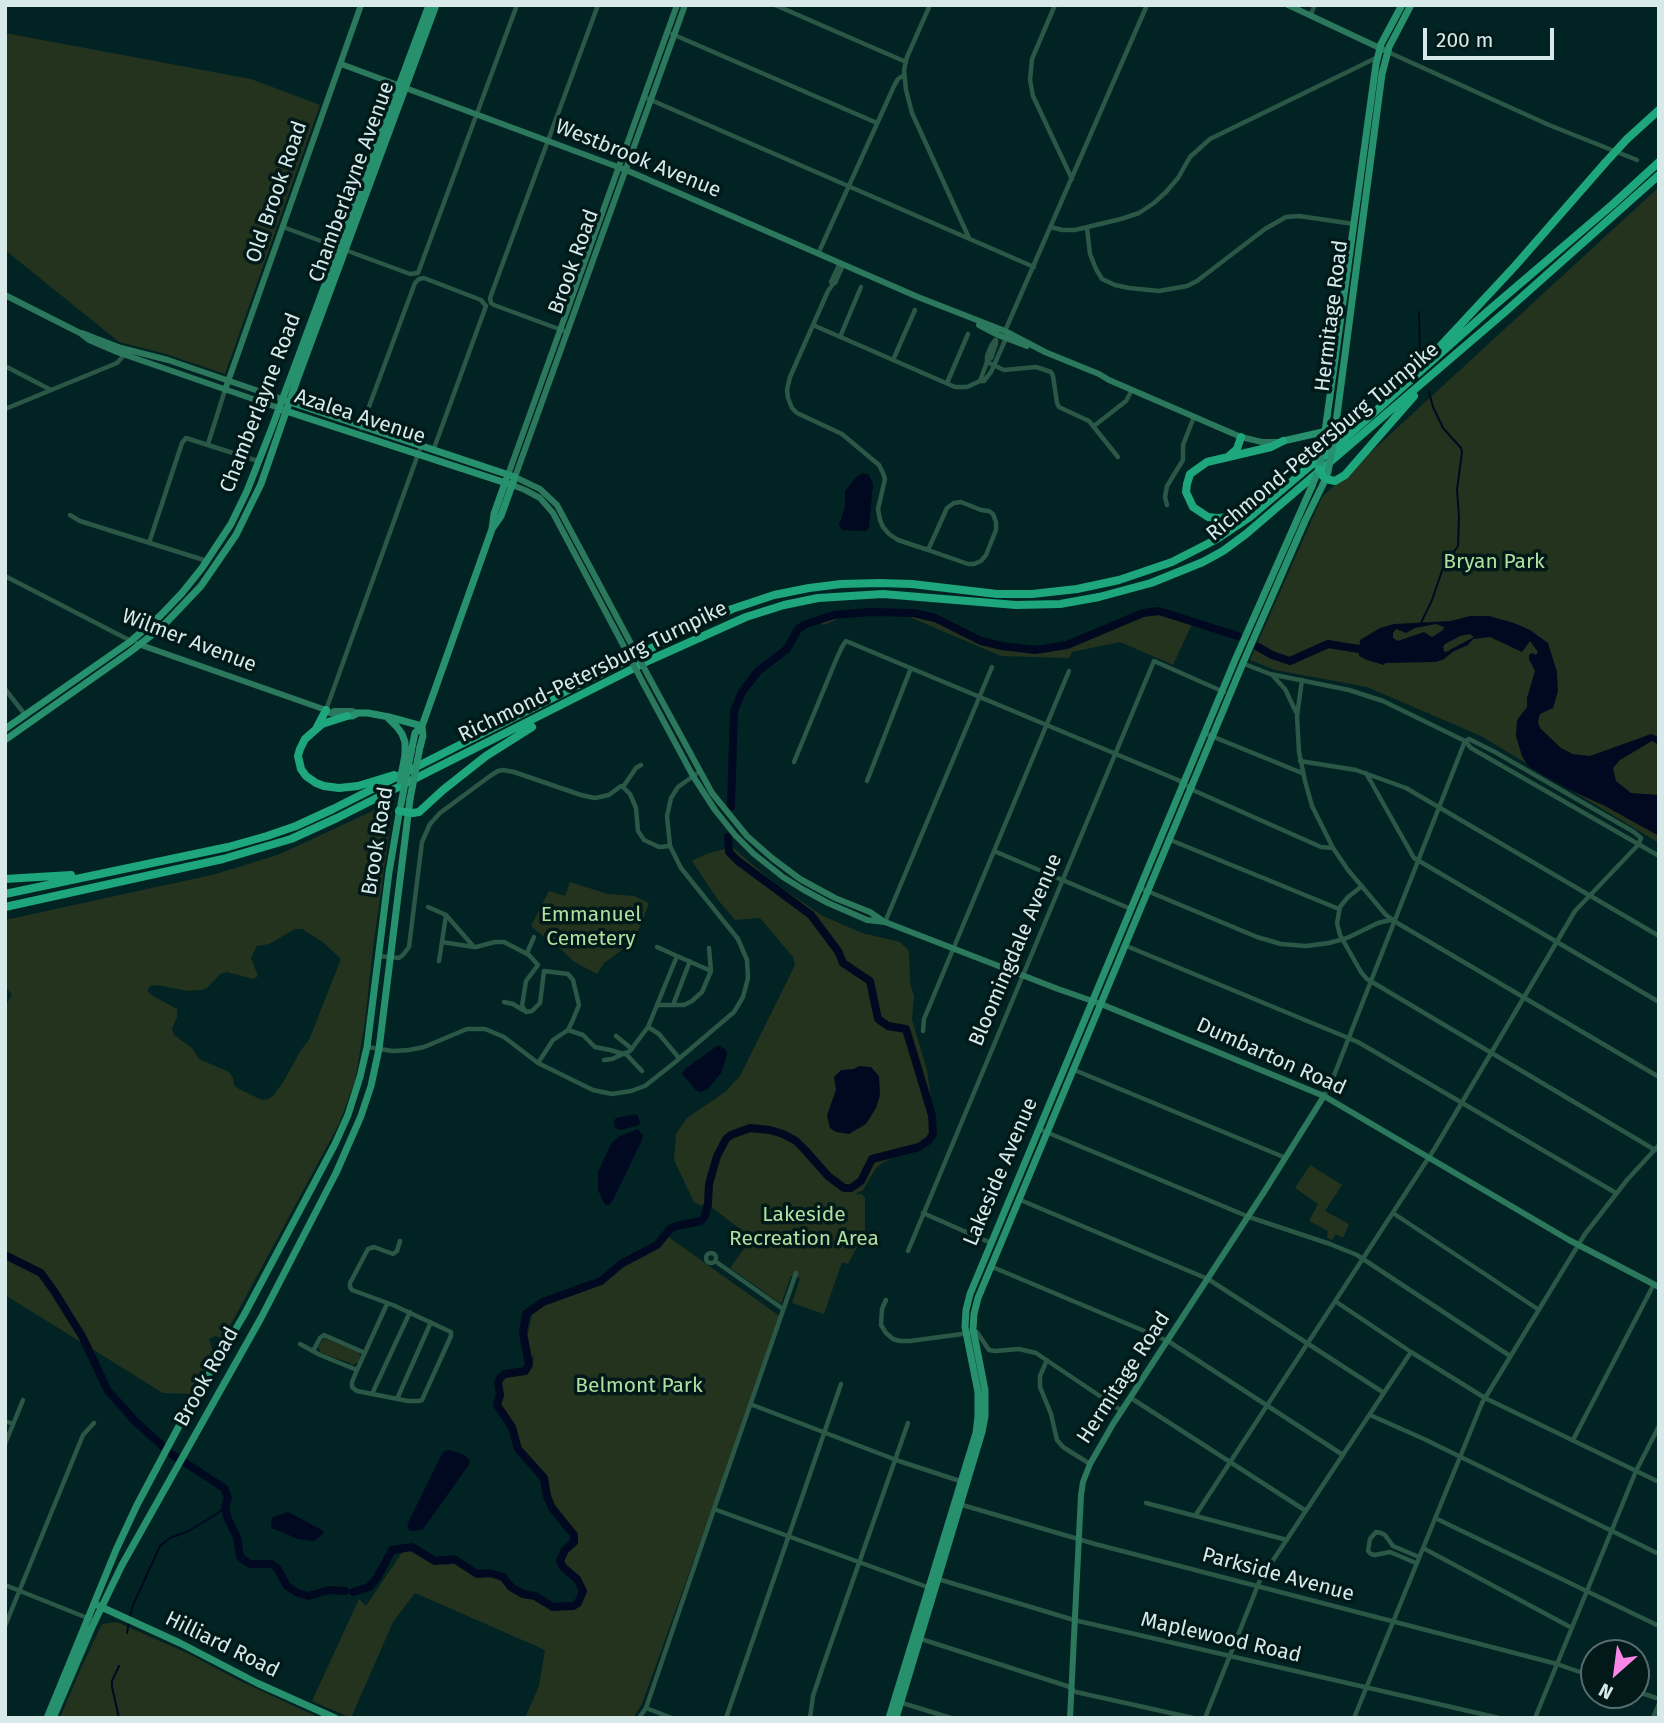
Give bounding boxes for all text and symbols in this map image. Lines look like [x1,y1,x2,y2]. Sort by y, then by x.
scale bar [1426,14,1557,58]
text: 200 m [1436,27,1493,53]
street label: Chamberlayne Avenue [304,78,400,286]
street label: Westbrook Avenue [551,114,725,204]
street label: Old Brook Road [241,118,313,266]
street label: Brook Road [543,206,605,318]
street label: Hermitage Road [1310,239,1354,393]
street label: Chamberlayne Road [215,310,307,496]
street label: Richmond-Petersburg Turnpike [1202,337,1444,547]
street label: Azalea Avenue [291,384,429,450]
park label: Bryan Park [1443,549,1545,575]
street label: Richmond-Petersburg Turnpike [454,596,732,748]
street label: Wilmer Avenue [118,604,260,678]
street label: Brook Road [357,785,399,897]
street label: Bloomingdale Avenue [964,850,1068,1050]
park label: Emmanuel Cemetery [541,902,641,952]
street label: Dumbarton Road [1192,1013,1350,1101]
street label: Lakeside Avenue [958,1094,1044,1250]
park label: Lakeside Recreation Area [729,1202,879,1252]
street label: Hermitage Road [1072,1307,1176,1449]
street label: Brook Road [169,1323,245,1431]
park label: Belmont Park [575,1373,703,1399]
street label: Parkside Avenue [1199,1543,1357,1607]
street label: Hilliard Road [161,1607,283,1683]
street label: Maplewood Road [1138,1607,1304,1669]
north arrow [1580,1639,1650,1709]
text: N [1595,1678,1617,1704]

